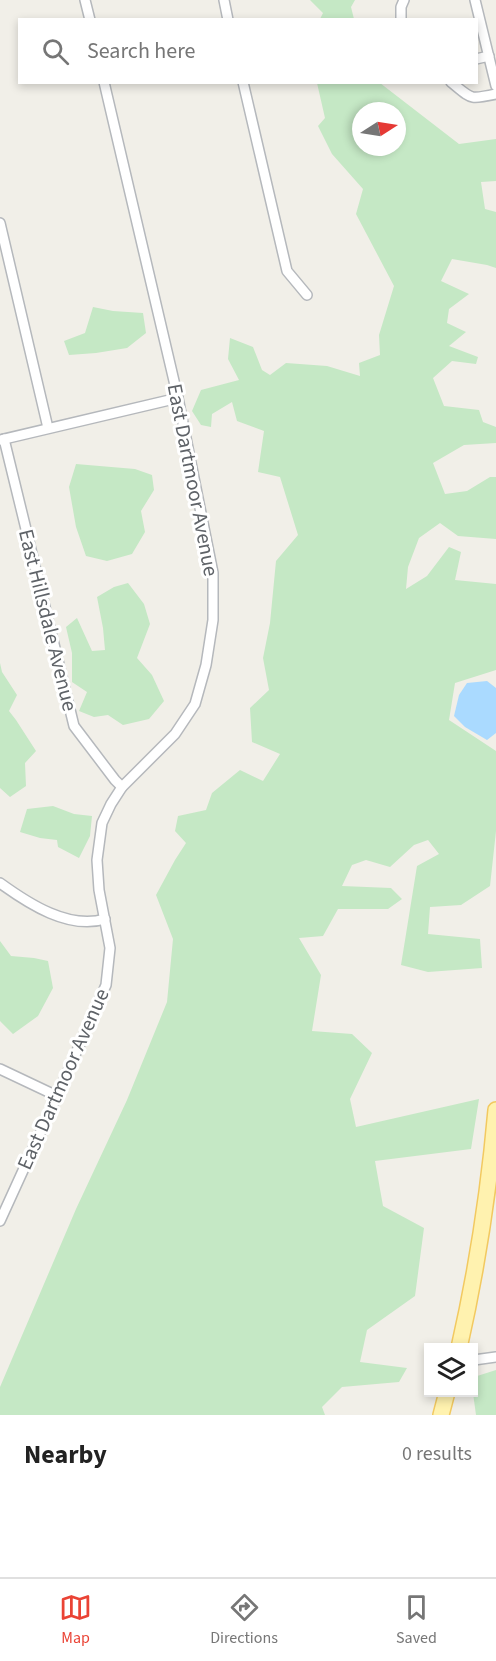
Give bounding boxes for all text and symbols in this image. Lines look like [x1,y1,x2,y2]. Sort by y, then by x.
search box [18,18,478,84]
icon: search [39,35,72,68]
text: Search here [87,35,195,67]
north arrow [352,102,406,156]
street label: East Dartmoor Avenue [160,381,226,579]
street label: East Hillsdale Avenue [11,526,85,714]
street label: East Dartmoor Avenue [10,984,116,1174]
map controls [424,1343,478,1397]
button: layers [424,1343,478,1397]
text: Nearby [24,1436,107,1473]
text: 0 results [402,1440,472,1468]
tab: Map [59,1591,92,1649]
tab: Directions [210,1591,278,1649]
tab: Saved [396,1591,437,1649]

